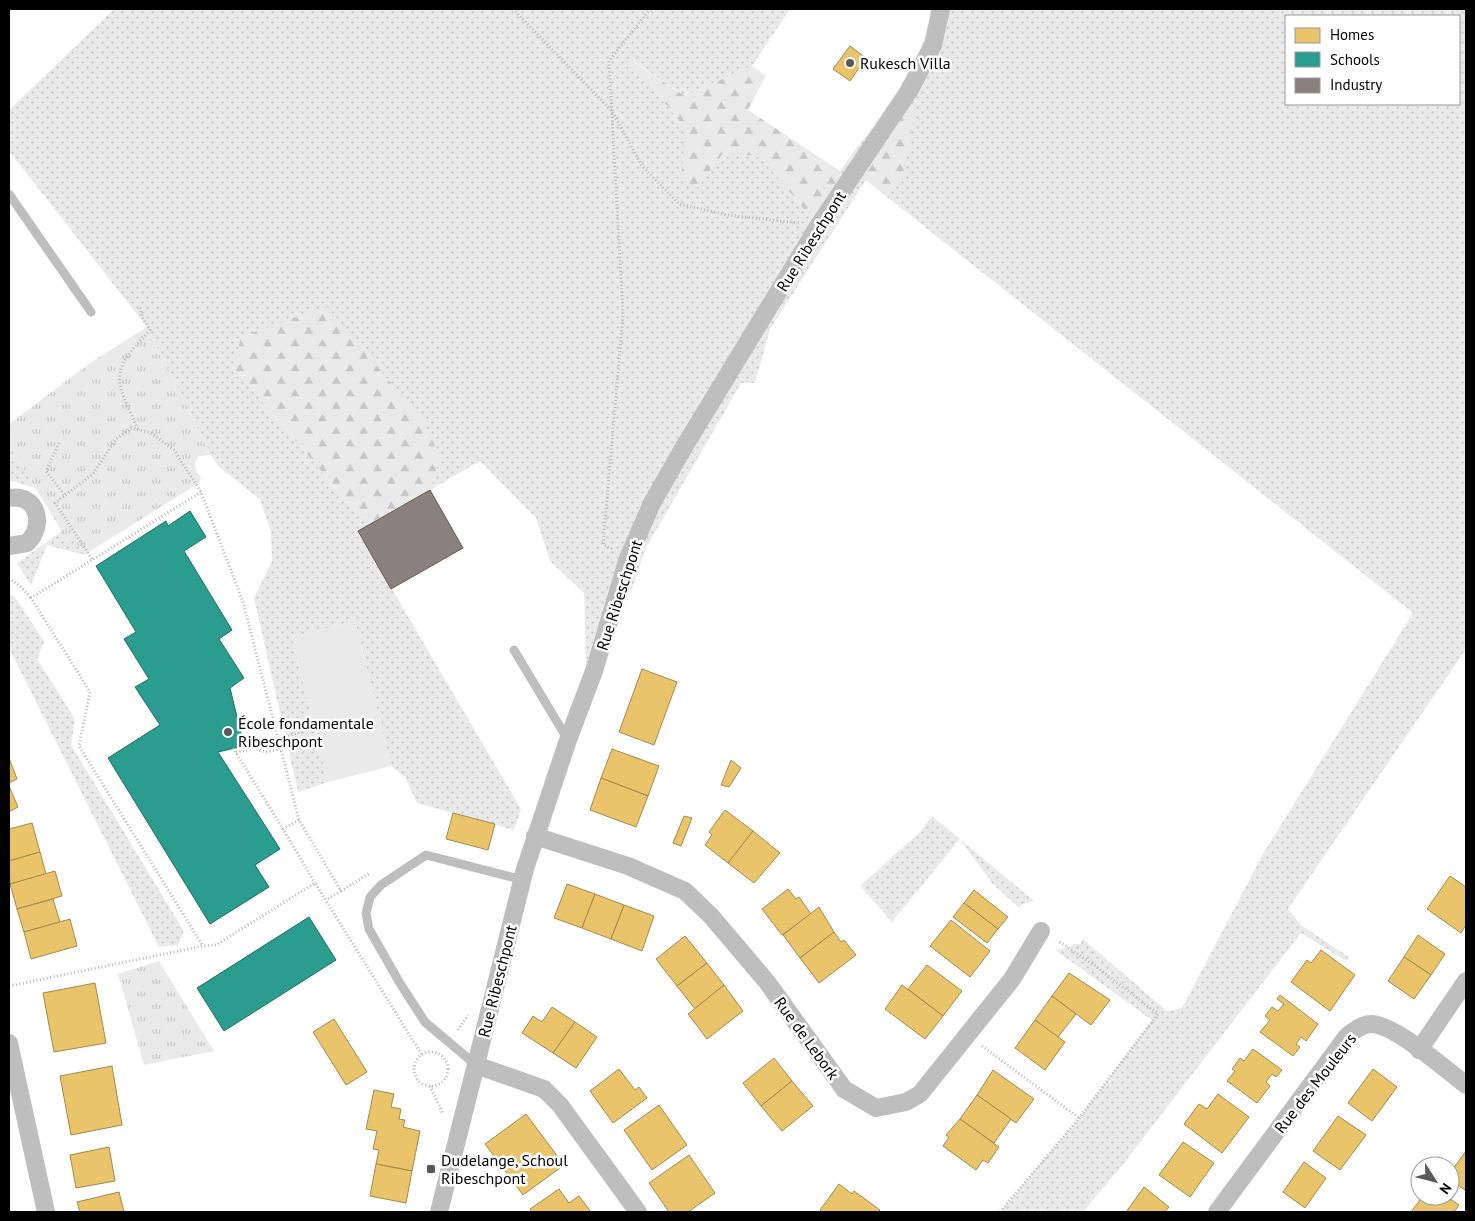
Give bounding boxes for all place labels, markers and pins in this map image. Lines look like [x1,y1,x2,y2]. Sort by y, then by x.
place label: Rukesch Villa [860,53,951,73]
marker: Rukesch Villa [844,57,856,69]
place label: École fondamentale Ribeschpont [238,713,374,751]
marker: École fondamentale Ribeschpont [222,726,234,738]
place label: Dudelange, Schoul Ribeschpont [441,1150,568,1188]
marker: Dudelange, Schoul Ribeschpont [425,1163,437,1175]

